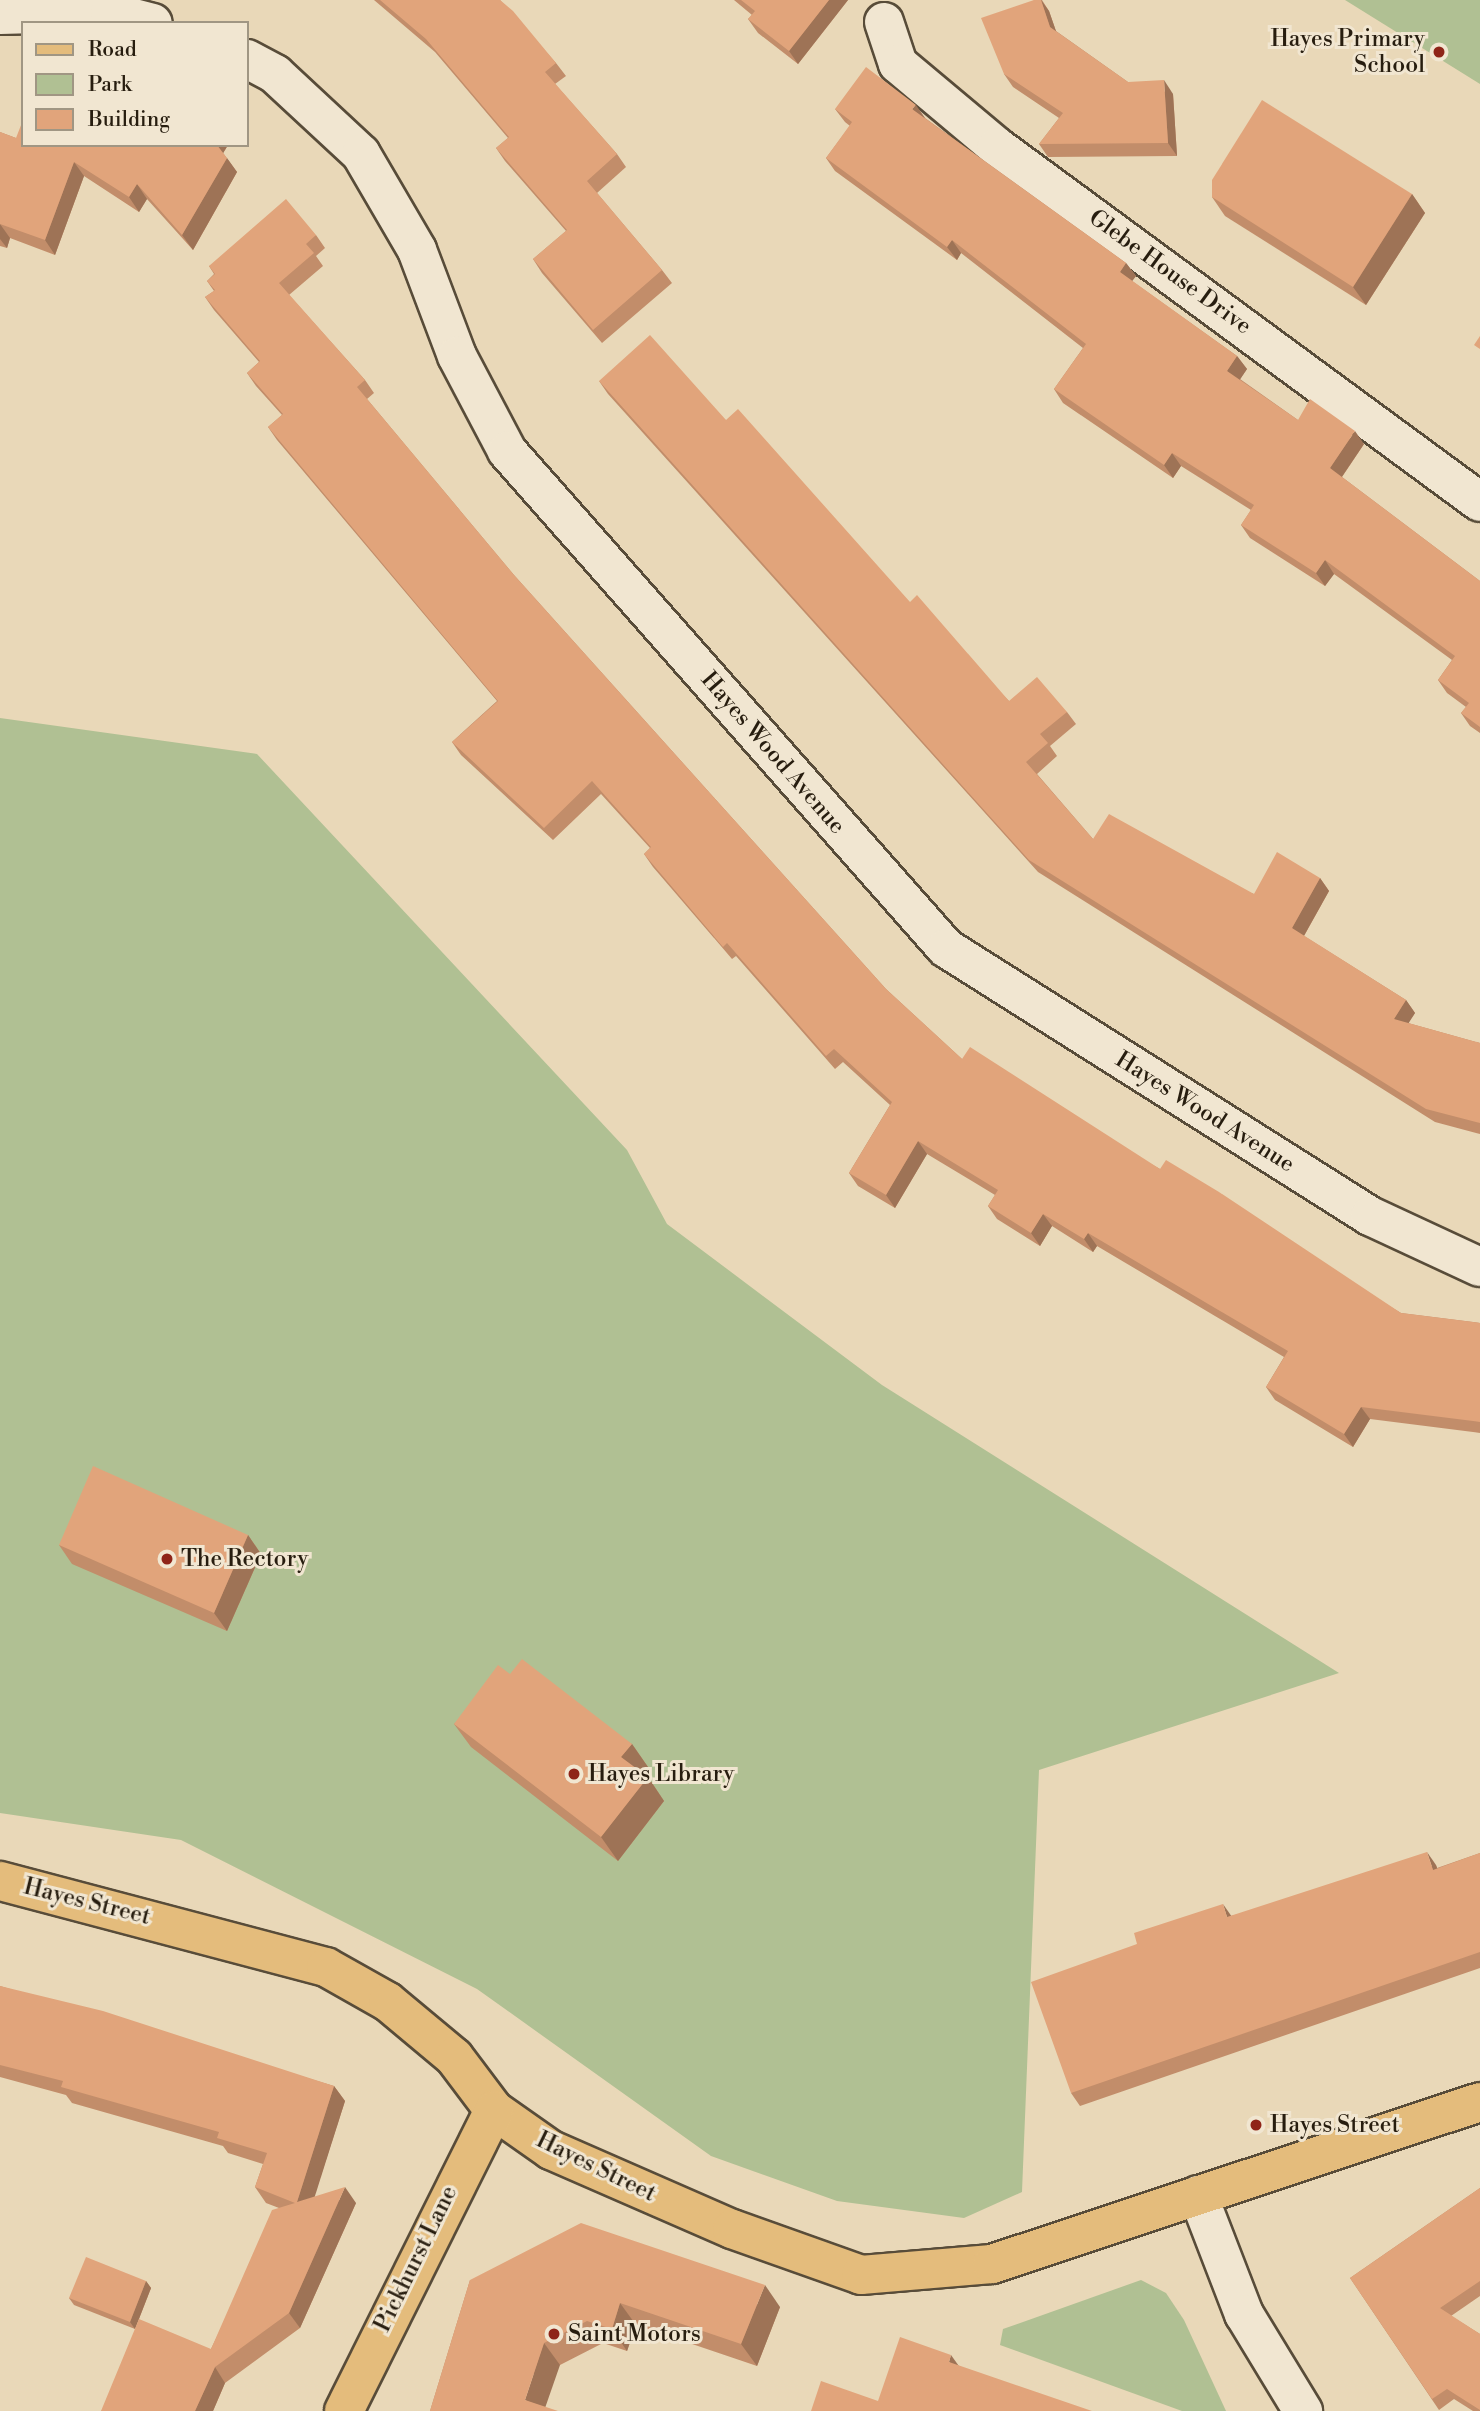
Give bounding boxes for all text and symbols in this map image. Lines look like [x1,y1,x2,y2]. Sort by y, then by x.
legend [21,21,248,147]
place label: Hayes Primary School [1270,25,1425,79]
text: Road [88,37,137,63]
marker: Hayes Primary School [1431,44,1447,60]
text: Park [88,72,132,98]
text: Building [88,107,170,133]
street label: Glebe House Drive [1083,204,1257,340]
street label: Hayes Wood Avenue [695,666,851,840]
street label: Hayes Wood Avenue [1110,1046,1300,1178]
place label: The Rectory [181,1545,308,1573]
marker: The Rectory [159,1551,175,1567]
place label: Hayes Library [588,1760,734,1788]
marker: Hayes Library [566,1766,582,1782]
street label: Hayes Street [21,1873,153,1931]
place label: Hayes Street [1270,2111,1400,2139]
marker: Hayes Street [1248,2117,1264,2133]
street label: Hayes Street [532,2126,660,2208]
street label: Pickhurst Lane [369,2181,463,2337]
place label: Saint Motors [568,2320,701,2348]
marker: Saint Motors [546,2326,562,2342]

